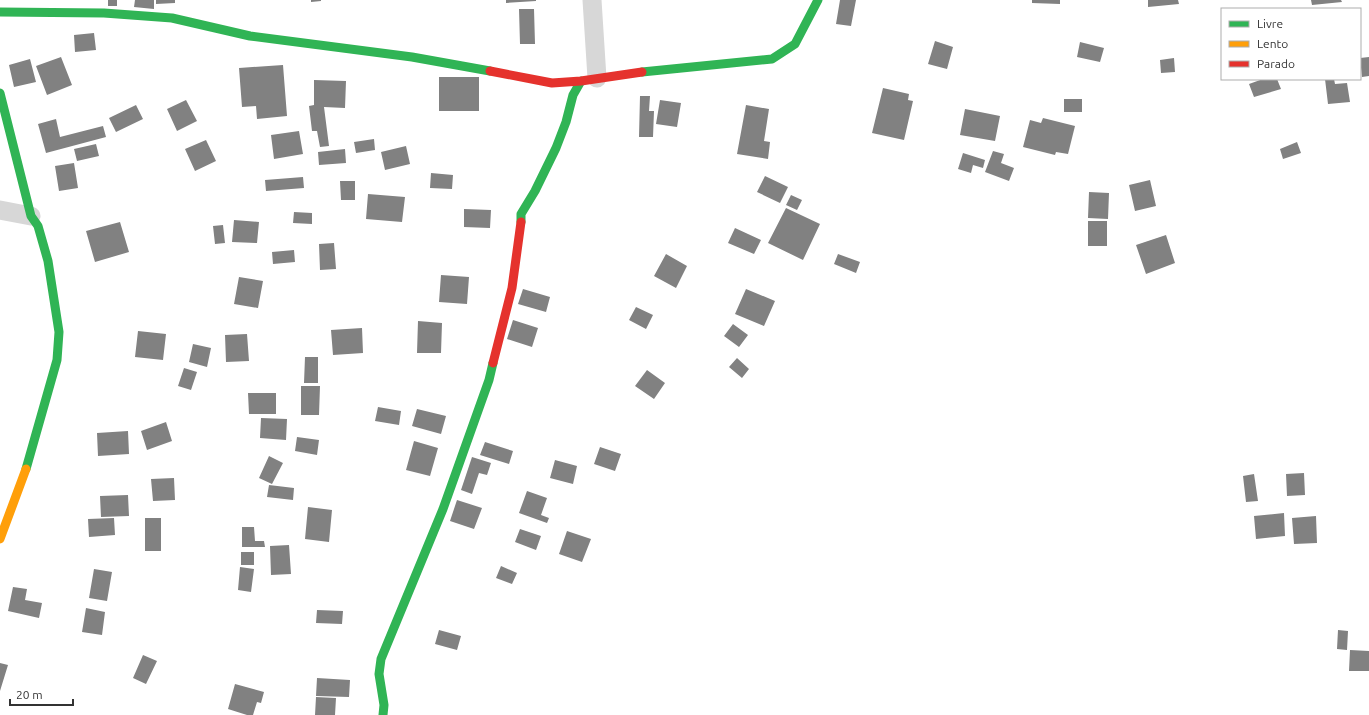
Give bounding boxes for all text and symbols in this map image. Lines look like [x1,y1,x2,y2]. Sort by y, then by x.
legend [1221,8,1361,80]
text: Livre [1257,17,1283,30]
text: Lento [1257,37,1288,50]
text: Parado [1257,57,1295,70]
scale bar [10,681,73,707]
text: 20 m [16,688,43,701]

